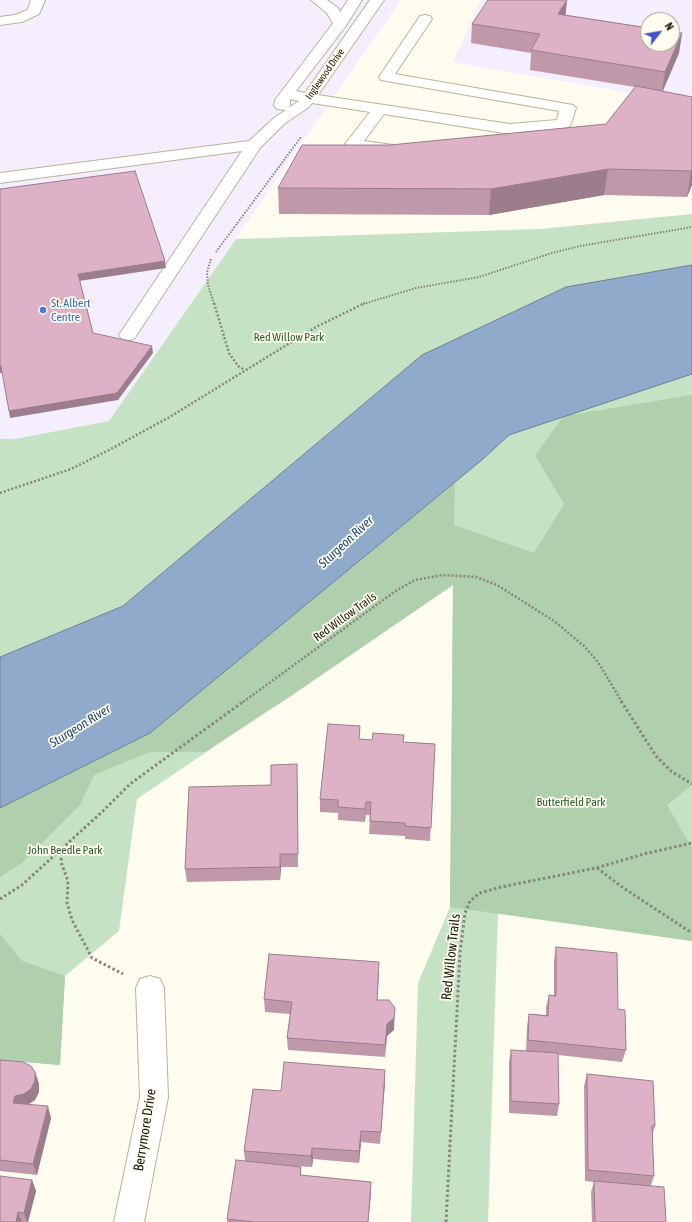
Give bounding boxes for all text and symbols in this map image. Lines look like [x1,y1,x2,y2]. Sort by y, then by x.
north arrow [640,12,680,52]
text: N [663,20,676,32]
street label: Inglewood Drive [303,46,347,102]
place label: St. Albert Centre [51,296,90,324]
marker: St. Albert Centre [38,305,48,315]
park label: Red Willow Park [254,330,324,344]
water label: Sturgeon River [315,513,377,571]
street label: Red Willow Trails [311,589,379,645]
water label: Sturgeon River [47,701,113,751]
park label: Butterfield Park [536,795,606,809]
park label: John Beedle Park [27,843,103,857]
street label: Red Willow Trails [438,913,464,1001]
street label: Berrymore Drive [130,1088,160,1172]

